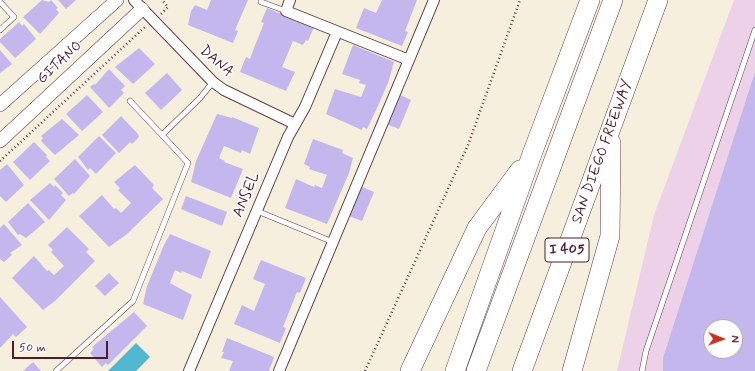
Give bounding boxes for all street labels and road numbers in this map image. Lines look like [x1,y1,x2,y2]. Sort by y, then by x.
street label: GITANO [34,38,86,88]
street label: DANA [195,42,237,82]
street label: SAN DIEGO FREEWAY [569,78,637,226]
street label: ANSEL [230,170,264,220]
road number: I 405 [545,238,589,262]

